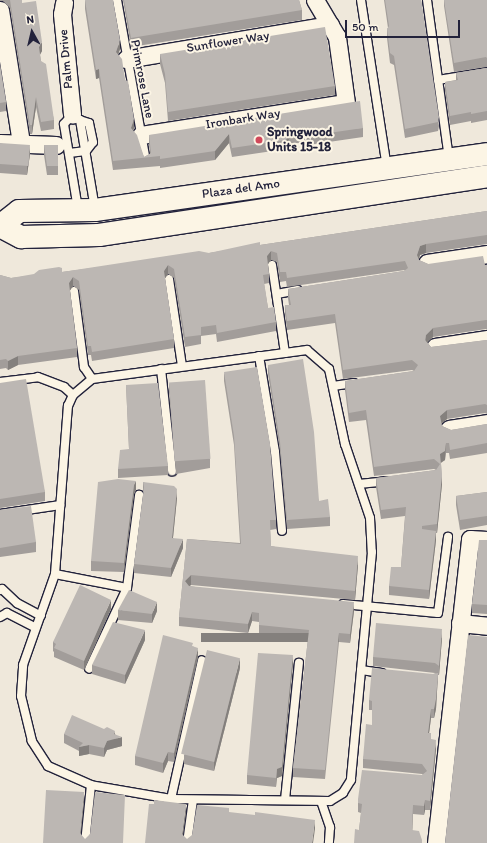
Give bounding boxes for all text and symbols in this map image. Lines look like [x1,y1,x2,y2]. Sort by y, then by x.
north arrow [12,12,52,52]
scale bar [347,12,462,38]
text: N [26,13,35,27]
text: 50 m [352,20,378,34]
street label: Palm Drive [56,28,76,90]
street label: Sunflower Way [186,28,270,56]
street label: Primrose Lane [127,38,157,120]
street label: Ironbark Way [205,105,281,133]
place label: Springwood Units 15-18 [267,125,333,156]
marker: Springwood Units 15-18 [254,135,264,145]
street label: Plaza del Amo [201,176,281,202]

